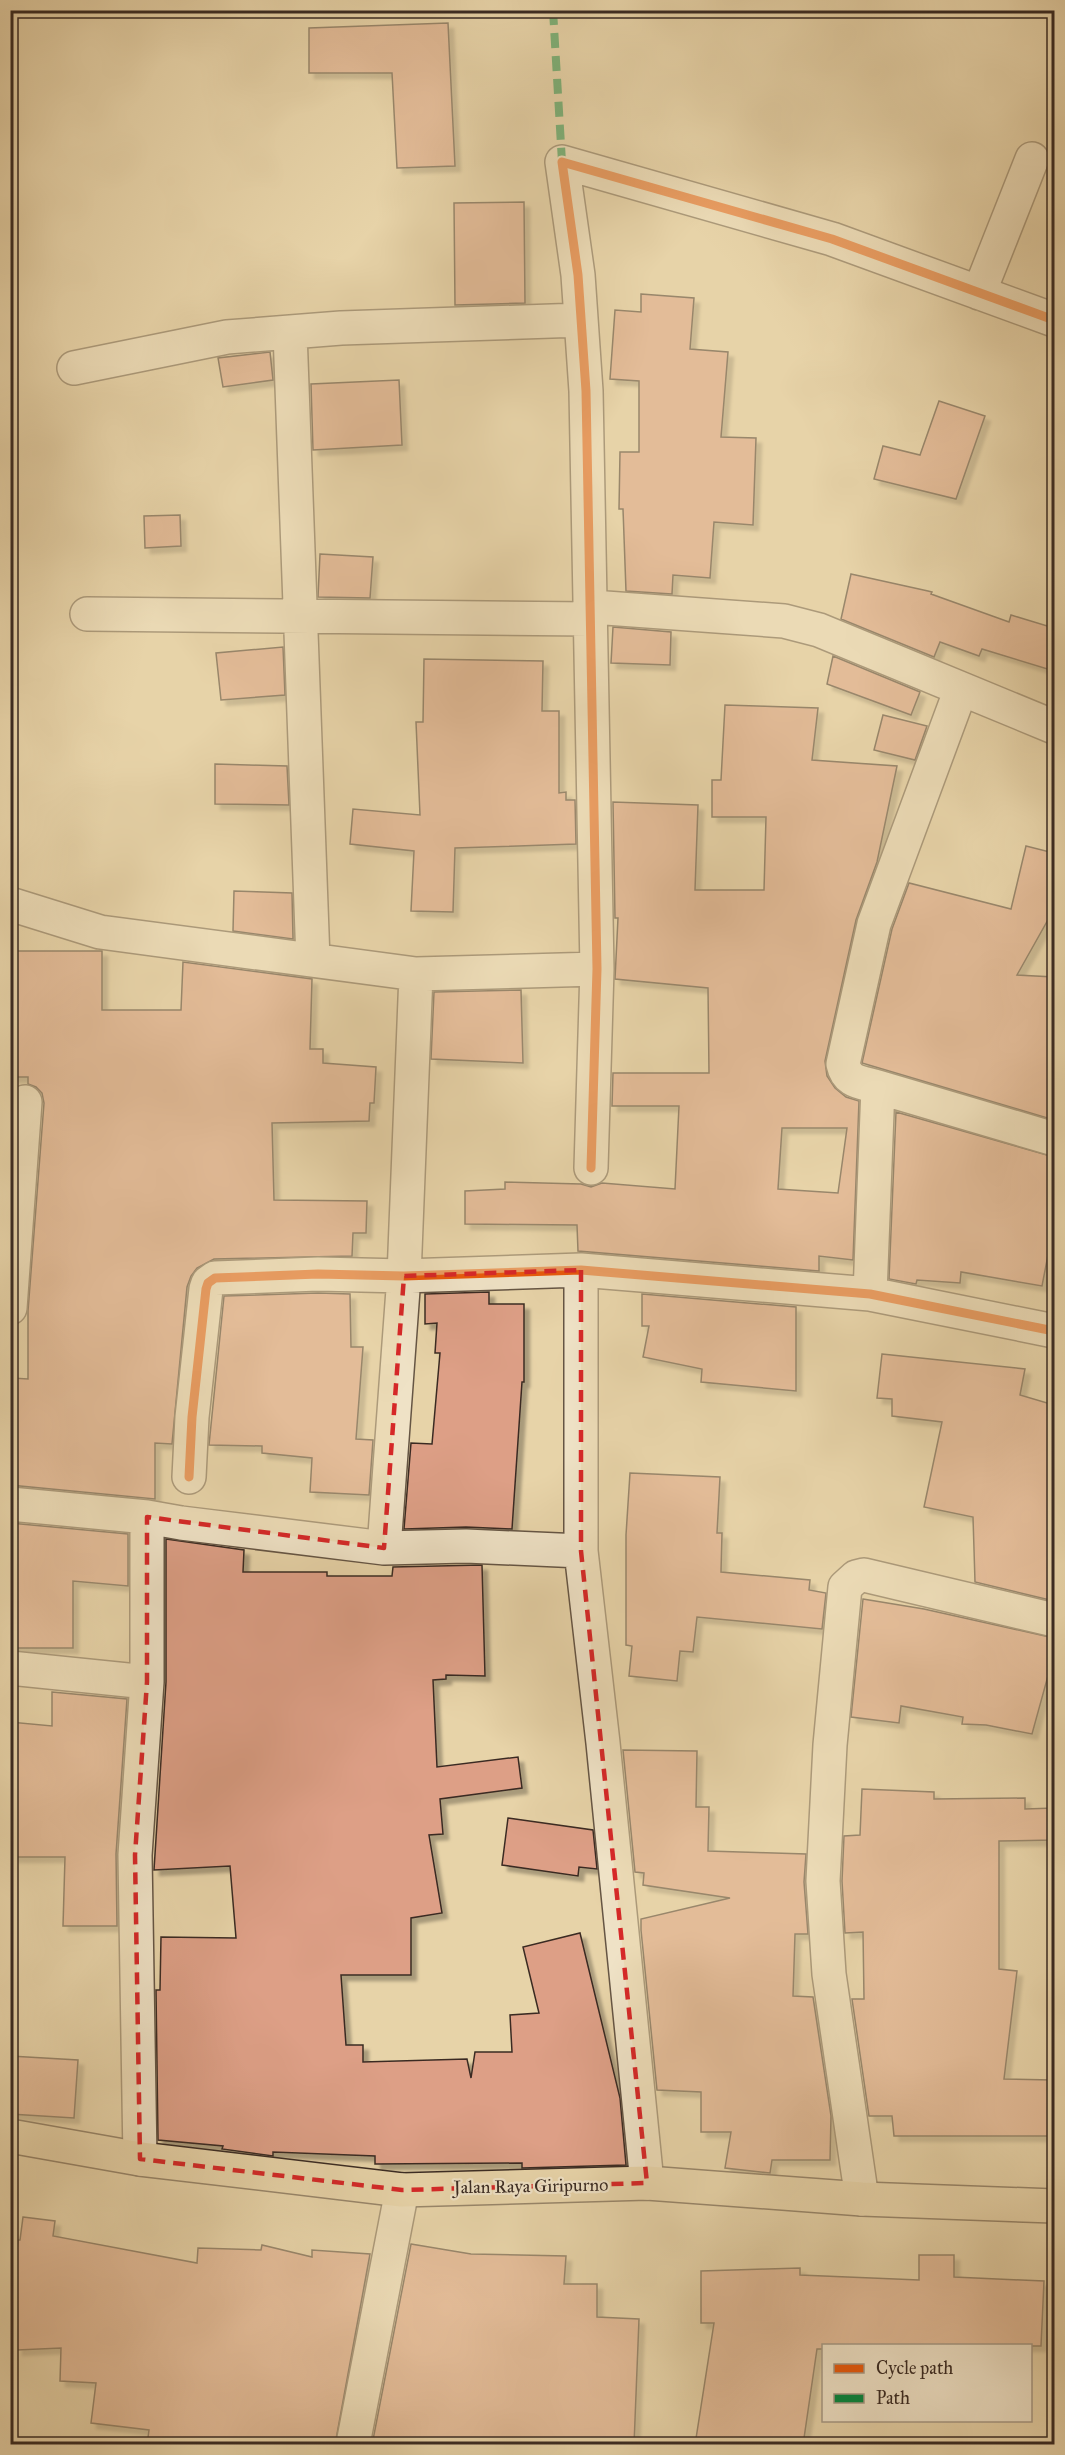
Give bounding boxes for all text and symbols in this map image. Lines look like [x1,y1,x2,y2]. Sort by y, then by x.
street label: Jalan Raya Giripurno [452,2174,608,2199]
legend [822,2344,1032,2422]
text: Cycle path [876,2357,953,2379]
text: Path [876,2387,910,2409]

